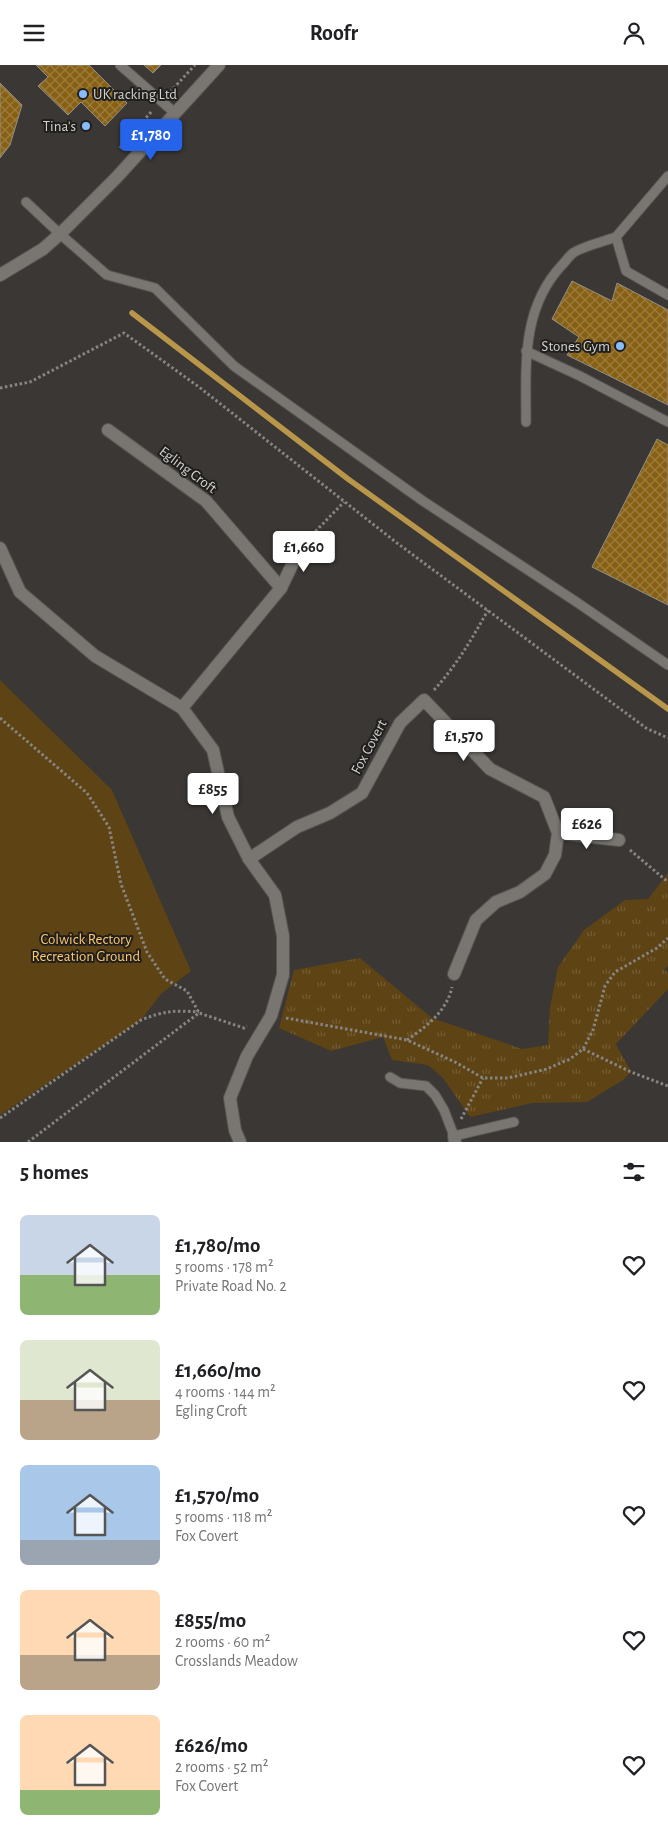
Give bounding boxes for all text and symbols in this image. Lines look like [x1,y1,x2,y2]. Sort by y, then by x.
icon: menu [20,19,48,47]
icon: person [620,19,648,47]
text: Roofr [310,22,358,44]
place label: UK racking Ltd [93,87,177,102]
marker: UK racking Ltd [77,88,89,100]
place label: Tina's [43,119,76,134]
pin: £1,780 [110,119,192,161]
marker: Tina's [80,120,92,132]
text: £1,780 [131,127,171,143]
place label: Stones Gym [541,339,610,354]
marker: Stones Gym [614,340,626,352]
street label: Egling Croft [156,444,220,496]
pin: £1,660 [263,531,345,573]
text: £1,660 [284,539,324,555]
street label: Fox Covert [348,717,390,777]
pin: £1,570 [423,719,505,762]
text: £1,570 [445,728,483,744]
pin: £855 [183,773,243,815]
text: £855 [199,781,227,797]
pin: £626 [557,807,617,850]
text: £626 [572,816,602,832]
park label: Colwick Rectory Recreation Ground [32,932,141,964]
icon: filters [620,1158,648,1186]
text: 5 homes [20,1162,89,1183]
icon: home [60,1235,120,1295]
text: £1,780/mo [175,1235,260,1256]
icon: heart [620,1251,648,1279]
text: 5 rooms · 178 m² [175,1259,273,1275]
text: Private Road No. 2 [175,1278,287,1294]
icon: home [60,1360,120,1420]
text: £1,660/mo [175,1360,261,1381]
icon: heart [620,1376,648,1404]
text: 4 rooms · 144 m² [175,1384,276,1400]
text: Egling Croft [175,1403,247,1419]
icon: home [60,1485,120,1545]
text: £1,570/mo [175,1485,259,1506]
icon: heart [620,1501,648,1529]
text: 5 rooms · 118 m² [175,1509,272,1525]
text: Fox Covert [175,1528,238,1544]
icon: home [60,1610,120,1670]
text: £855/mo [175,1610,246,1631]
icon: heart [620,1626,648,1654]
text: 2 rooms · 60 m² [175,1634,270,1650]
text: Crosslands Meadow [175,1653,298,1669]
icon: home [60,1735,120,1795]
text: £626/mo [175,1735,248,1756]
icon: heart [620,1751,648,1779]
text: 2 rooms · 52 m² [175,1759,268,1775]
text: Fox Covert [175,1778,238,1794]

